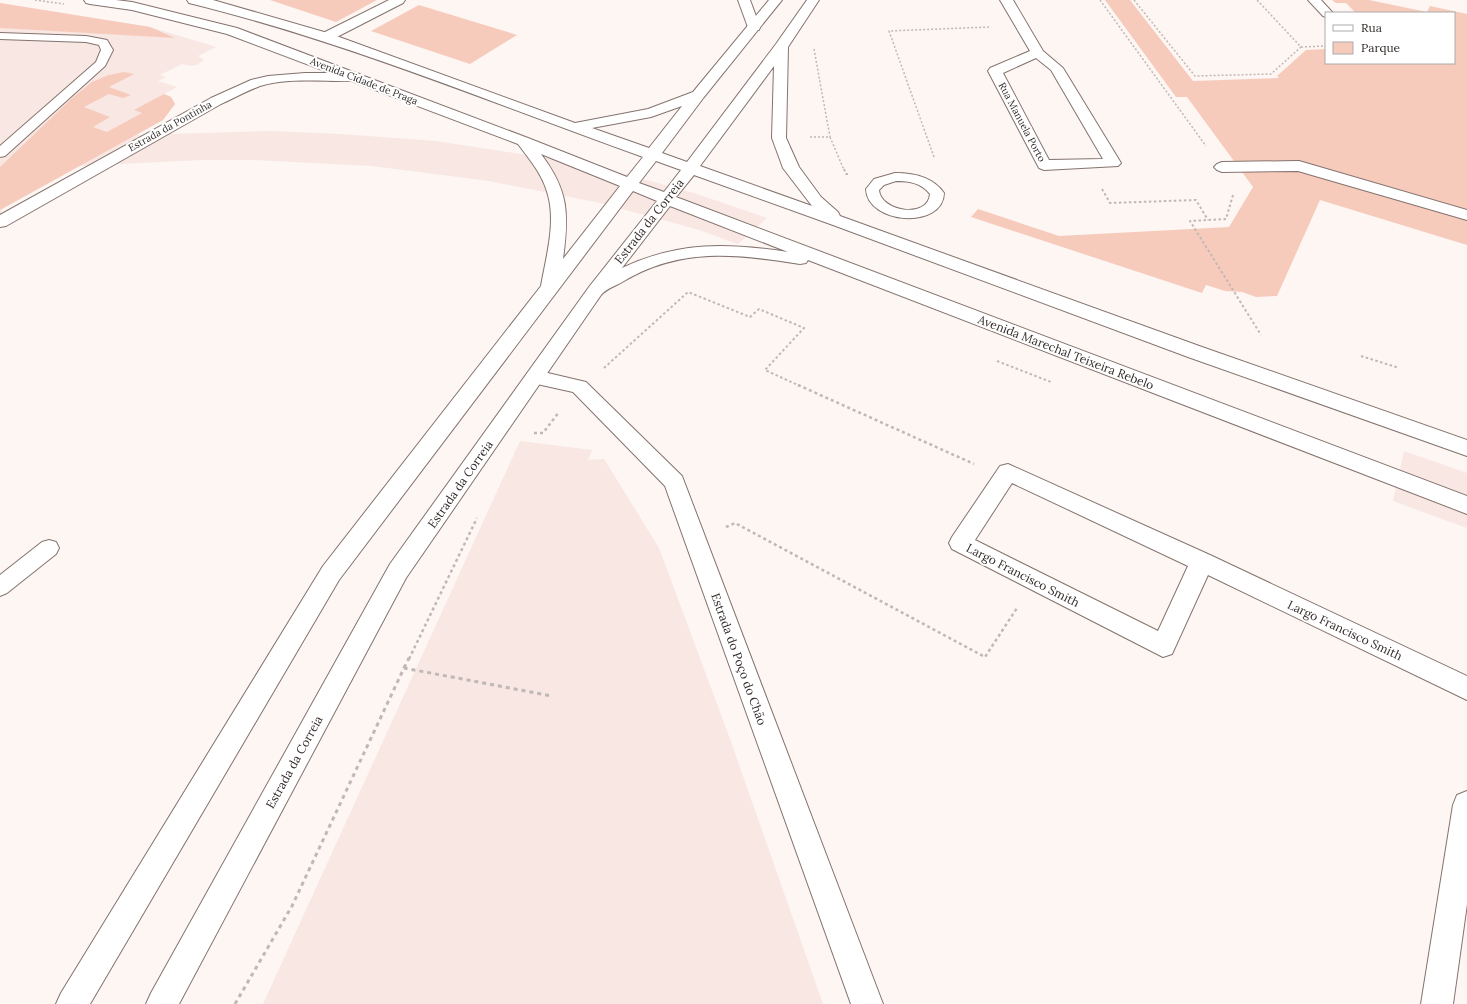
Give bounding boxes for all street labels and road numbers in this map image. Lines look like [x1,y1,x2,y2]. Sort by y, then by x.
street label: Avenida Cidade de Praga [307,54,420,108]
street label: Rua Manuela Porto [996,80,1049,164]
street label: Estrada da Pontinha [126,98,214,154]
street label: Estrada da Correia [611,175,687,267]
street label: Avenida Marechal Teixeira Rebelo [975,311,1156,393]
street label: Estrada da Correia [424,437,496,531]
street label: Largo Francisco Smith [964,540,1082,610]
street label: Estrada do Poço do Chão [708,591,770,727]
street label: Largo Francisco Smith [1285,597,1405,663]
street label: Estrada da Correia [262,713,326,811]

